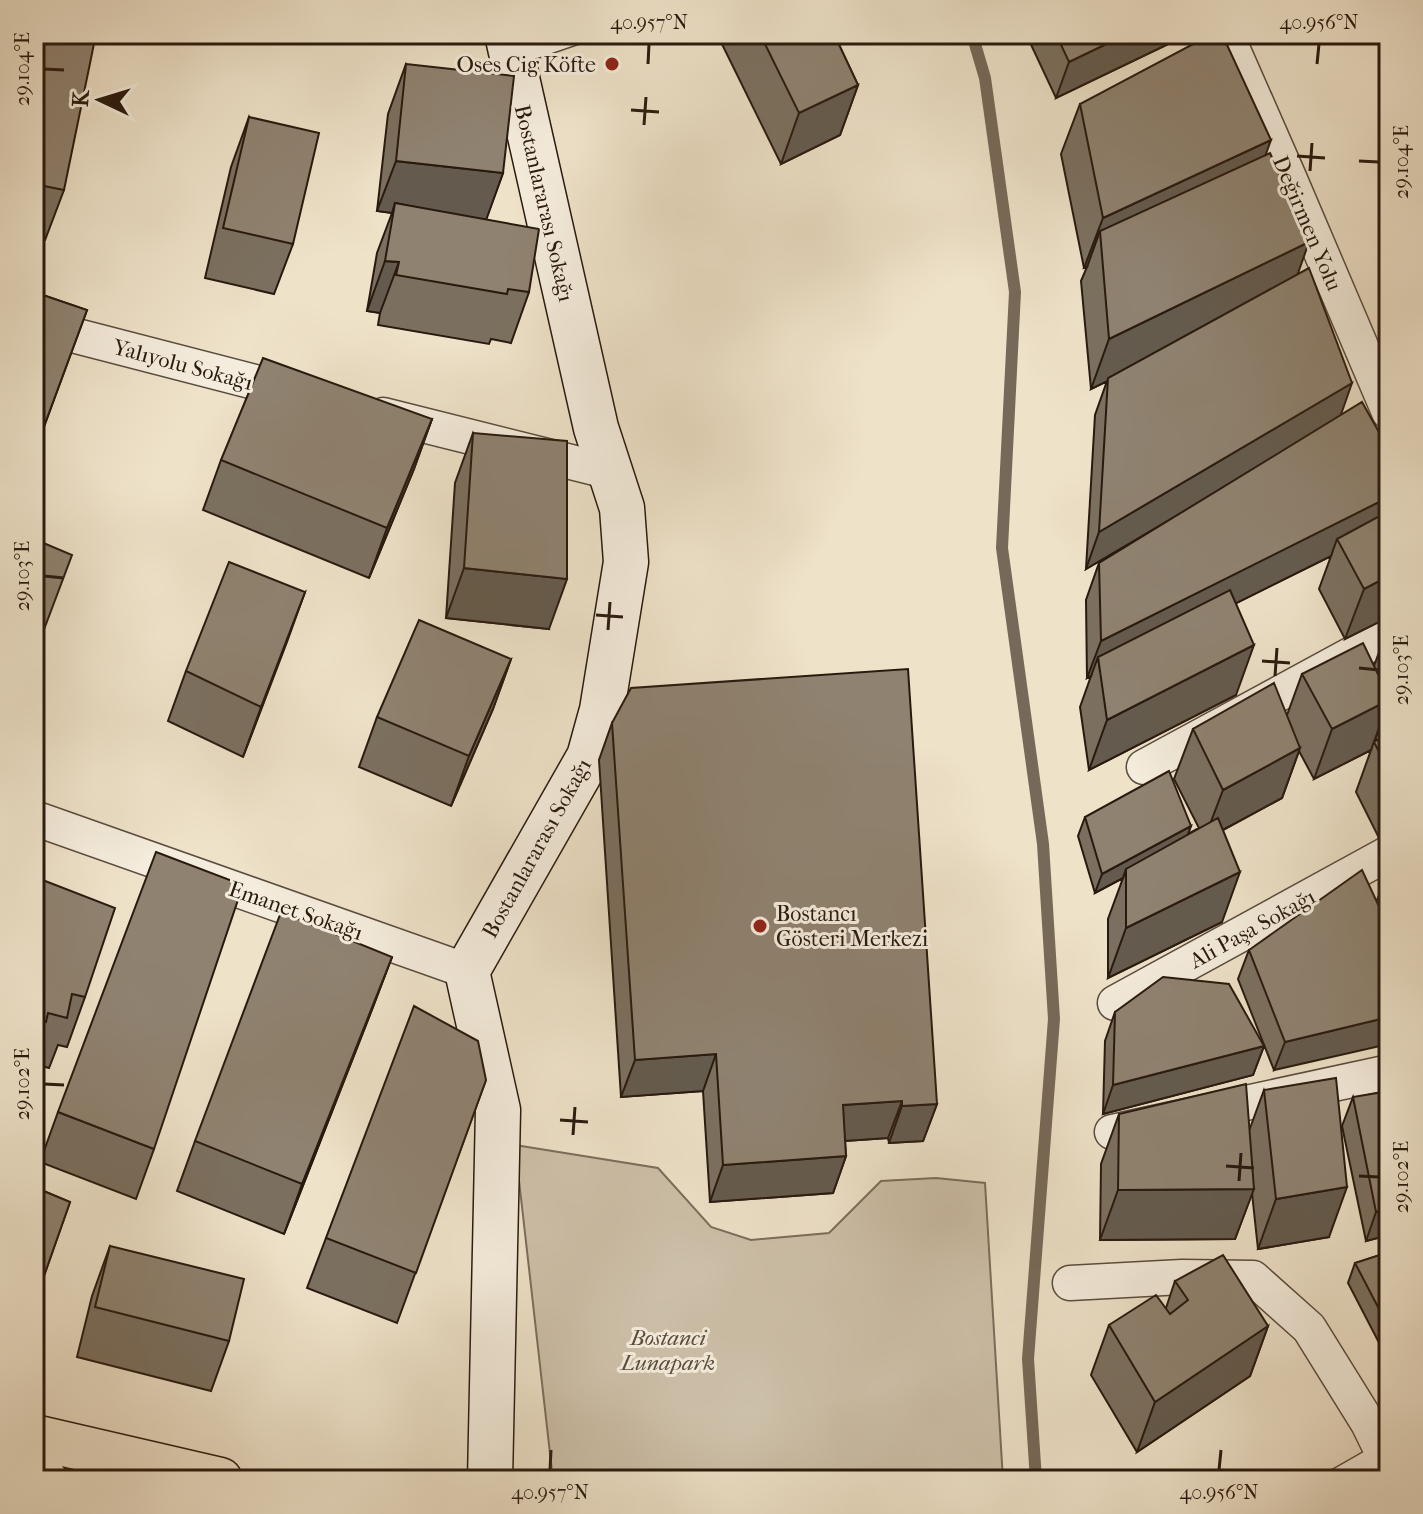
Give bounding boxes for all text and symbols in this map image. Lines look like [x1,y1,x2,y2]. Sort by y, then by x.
text: 40.957°N [610,11,688,34]
text: 40.956°N [1280,11,1358,34]
text: 29.104°E [11,32,34,106]
place label: Oses Cig Köfte [457,52,596,78]
marker: Oses Cig Köfte [603,55,621,73]
north arrow [60,60,140,140]
text: K [68,88,95,108]
street label: Bostanlararası Sokağı [509,102,579,305]
text: 29.104°E [1390,125,1413,199]
street label: Değirmen Yolu [1267,152,1347,295]
street label: Yalıyolu Sokağı [109,334,256,396]
text: 29.103°E [11,541,34,611]
text: 29.103°E [1390,635,1413,705]
street label: Bostanlararası Sokağı [477,754,597,943]
street label: Emanet Sokağı [225,876,367,946]
street label: Ali Paşa Sokağı [1184,883,1320,975]
place label: Bostancı Gösteri Merkezi [776,901,929,952]
marker: Bostancı Gösteri Merkezi [751,917,769,935]
text: 29.102°E [11,1048,34,1120]
text: 29.102°E [1390,1141,1413,1213]
park label: Bostanci Lunapark [619,1325,715,1376]
text: 40.957°N [511,1481,589,1504]
text: 40.956°N [1180,1481,1258,1504]

